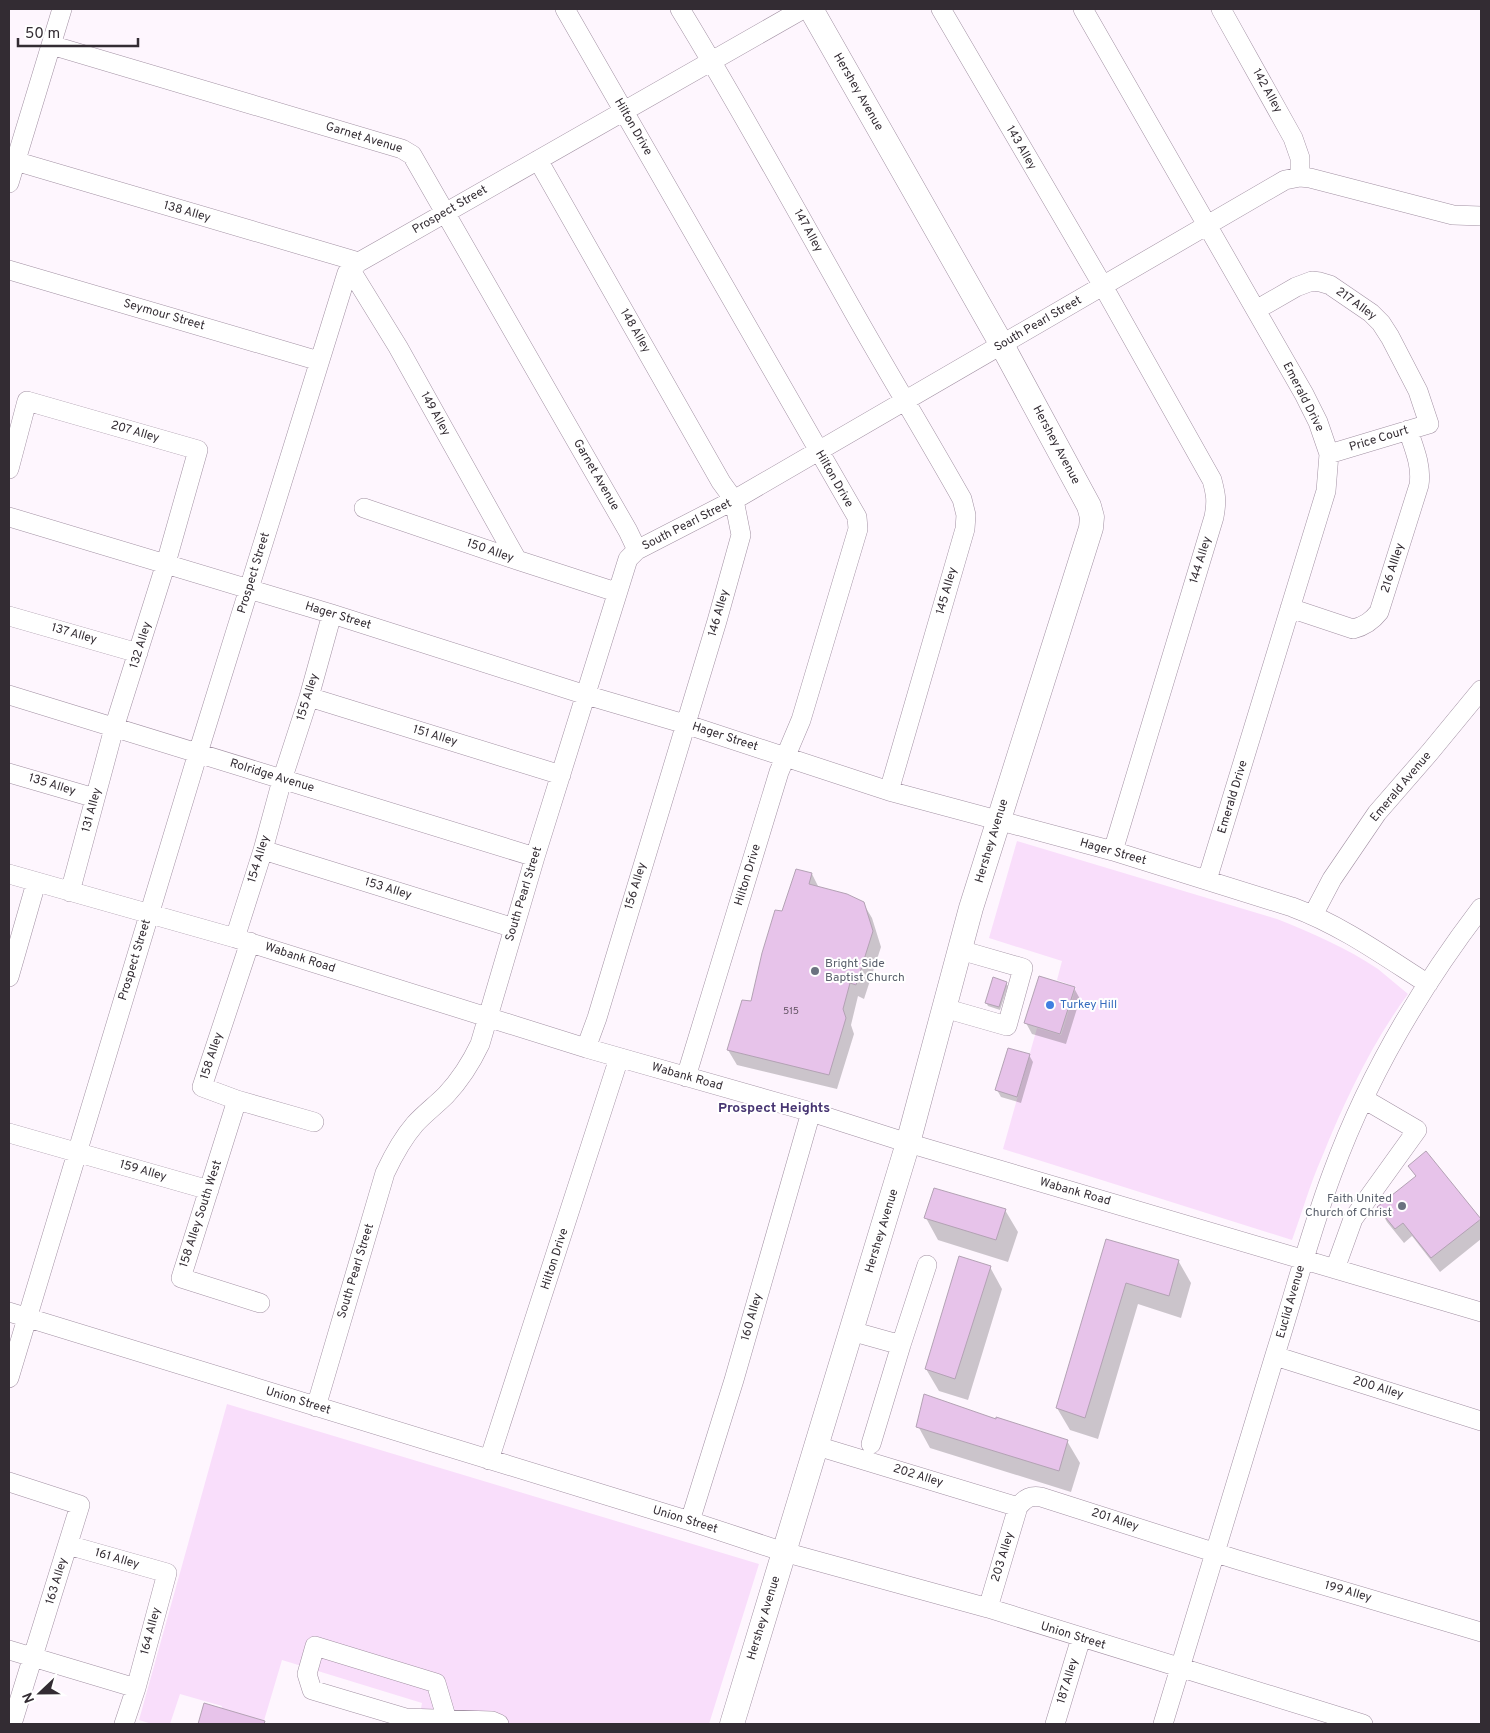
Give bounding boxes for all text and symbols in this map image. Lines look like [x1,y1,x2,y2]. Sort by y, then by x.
scale bar [18,15,138,47]
text: 50 m [25,25,60,44]
street label: Hershey Avenue [829,50,887,134]
street label: 142 Alley [1248,66,1286,116]
street label: Hilton Drive [610,95,656,159]
street label: Garnet Avenue [324,119,404,157]
street label: 143 Alley [1002,123,1040,173]
street label: Prospect Street [410,182,490,238]
street label: 138 Alley [162,198,212,226]
street label: 147 Alley [790,207,826,255]
street label: 217 Alley [1332,284,1380,324]
street label: South Pearl Street [991,292,1085,356]
street label: Seymour Street [121,296,207,334]
street label: 148 Alley [616,306,654,356]
street label: Emerald Drive [1279,360,1327,434]
street label: 149 Alley [416,389,454,439]
street label: Hershey Avenue [1028,403,1084,487]
street label: 207 Alley [109,417,161,447]
street label: Price Court [1347,422,1411,456]
street label: Garnet Avenue [569,437,623,513]
street label: Hilton Drive [811,447,857,511]
street label: South Pearl Street [640,496,734,554]
street label: Prospect Street [234,530,274,616]
street label: 144 Alley [1186,534,1216,586]
street label: 150 Alley [464,535,516,567]
street label: 216 Allley [1377,541,1409,595]
street label: 145 Alley [933,565,961,617]
street label: 146 Alley [705,588,733,638]
street label: Hager Street [303,598,373,634]
street label: 137 Alley [49,620,99,648]
street label: 132 Alley [126,620,156,670]
street label: 155 Alley [293,671,323,723]
street label: Hager Street [690,719,760,755]
street label: 151 Alley [411,722,459,750]
street label: Emerald Avenue [1367,748,1435,826]
street label: Rolridge Avenue [228,756,316,796]
street label: Emerald Drive [1214,758,1252,836]
street label: 135 Alley [26,770,78,800]
street label: 131 Alley [78,786,106,834]
street label: Hershey Avenue [972,797,1012,885]
street label: 154 Alley [244,833,274,885]
street label: Hager Street [1078,835,1148,869]
street label: Hilton Drive [731,842,765,908]
street label: South Pearl Street [502,845,546,943]
street label: 156 Alley [621,861,651,911]
street label: 153 Alley [362,874,414,904]
street label: Prospect Street [115,917,155,1003]
street label: Wabank Road [263,939,337,977]
place label: Bright Side Baptist Church [825,956,905,986]
marker: Bright Side Baptist Church [809,965,821,977]
place label: Turkey Hill [1060,997,1117,1013]
marker: Turkey Hill [1044,999,1056,1011]
house number: 515 [783,1005,799,1018]
street label: 158 Alley [197,1030,227,1082]
street label: Wabank Road [650,1059,724,1095]
district label: Prospect Heights [718,1100,830,1117]
street label: 159 Alley [118,1157,168,1185]
street label: 158 Alley South West [176,1158,226,1270]
street label: Wabank Road [1038,1174,1112,1210]
street label: Hershey Avenue [862,1187,902,1275]
place label: Faith United Church of Christ [1305,1191,1392,1221]
marker: Faith United Church of Christ [1396,1200,1408,1212]
street label: South Pearl Street [334,1222,378,1320]
street label: Hilton Drive [538,1226,572,1292]
street label: Euclid Avenue [1273,1264,1309,1340]
street label: 160 Alley [738,1291,766,1343]
street label: 200 Alley [1351,1373,1405,1403]
street label: Union Street [263,1384,333,1418]
street label: 202 Alley [891,1461,945,1491]
street label: Union Street [650,1503,720,1537]
street label: 201 Alley [1089,1505,1141,1535]
street label: 203 Alley [988,1530,1018,1584]
street label: 161 Alley [93,1545,141,1573]
street label: 163 Alley [42,1556,72,1606]
street label: Hershey Avenue [744,1574,784,1662]
street label: 199 Alley [1323,1578,1373,1606]
street label: 164 Alley [137,1606,165,1656]
street label: Union Street [1038,1619,1108,1653]
street label: 187 Alley [1054,1656,1082,1706]
north arrow [15,1668,65,1718]
text: N [20,1689,39,1705]

